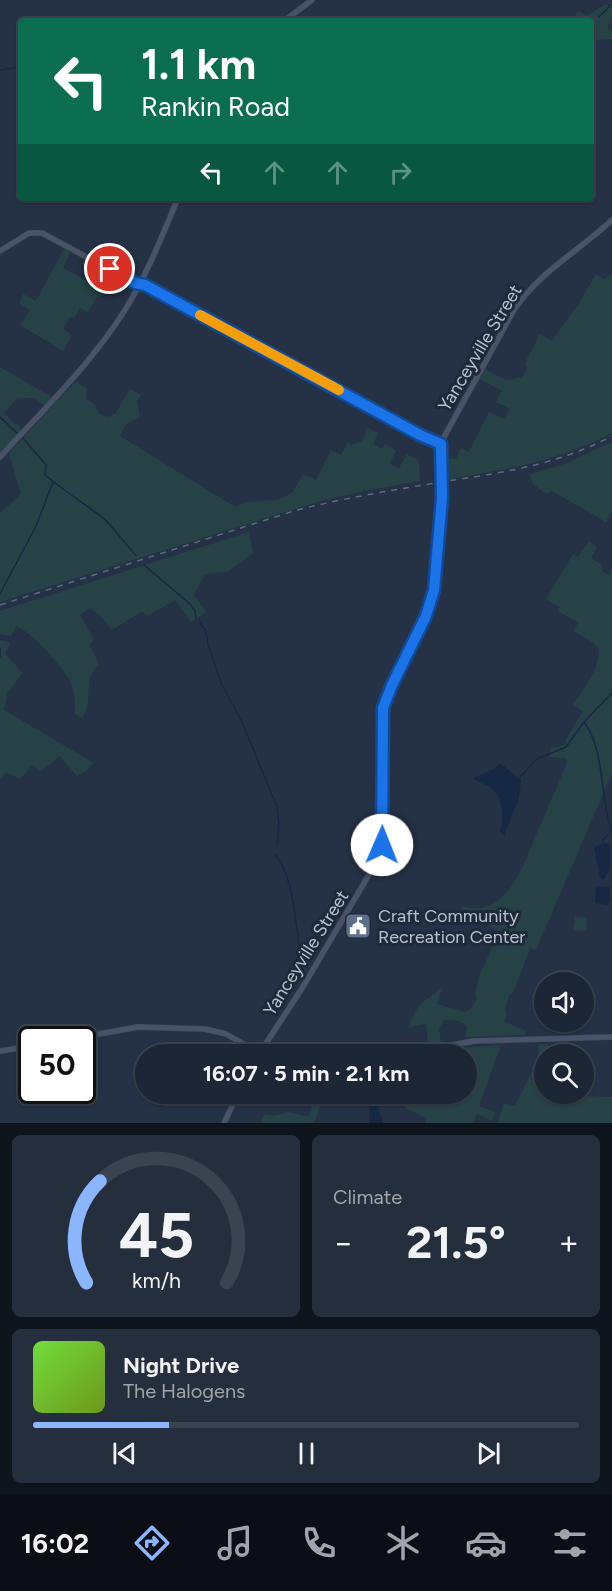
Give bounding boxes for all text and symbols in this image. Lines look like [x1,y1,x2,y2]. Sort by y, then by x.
text: 1.1 km [141,39,256,90]
icon: left [42,42,120,120]
text: Rankin Road [141,90,290,123]
icon: left [195,156,228,189]
icon: ahead [258,156,291,189]
icon: ahead [321,156,354,189]
icon: right [384,156,417,189]
pin [84,243,135,294]
icon: arrive [93,252,126,285]
street label: Yanceyville Street [434,280,527,415]
position arrow [350,813,414,877]
street label: Yanceyville Street [259,886,354,1020]
place label: Craft Community Recreation Center [378,905,525,948]
public building icon: Craft Community Recreation Center [343,911,373,941]
map controls [534,972,594,1104]
button: sound [534,972,594,1032]
speed limit sign: 50 [18,1026,96,1104]
button: search [534,1044,594,1104]
text: 16:07 · 5 min · 2.1 km [203,1060,409,1087]
text: Climate [333,1185,402,1209]
text: 45 [118,1198,194,1273]
text: 21.5° [406,1215,506,1269]
text: − [333,1223,354,1262]
text: + [558,1223,579,1262]
text: km/h [132,1268,180,1293]
text: Night Drive [123,1352,239,1379]
text: The Halogens [123,1379,245,1403]
icon: previous [108,1437,141,1470]
icon: pause [290,1437,323,1470]
icon: next [472,1437,505,1470]
icon: directions [131,1522,173,1564]
icon: music [214,1522,256,1564]
icon: phone [298,1522,340,1564]
icon: climate [382,1522,424,1564]
icon: car [465,1522,507,1564]
icon: filters [549,1522,591,1564]
text: 16:02 [21,1527,89,1560]

